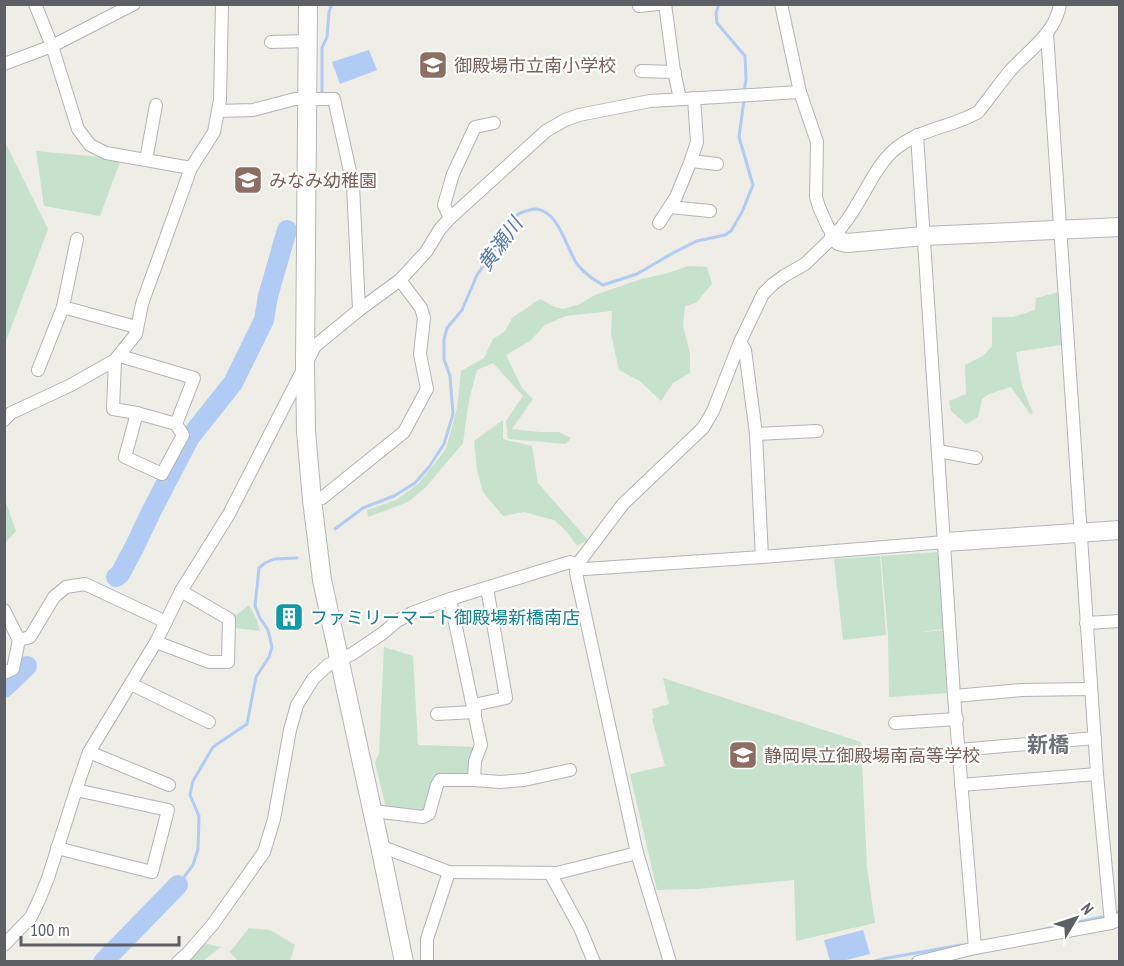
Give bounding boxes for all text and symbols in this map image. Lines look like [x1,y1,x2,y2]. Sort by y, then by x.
school or university icon: 御殿場市立南小学校 [417,49,449,81]
place label: 御殿場市立南小学校 [454,54,616,77]
school or university icon: みなみ幼稚園 [232,164,264,196]
place label: みなみ幼稚園 [269,169,377,192]
water label: 黄瀬川 [472,210,529,276]
building icon: ファミリーマート御殿場新橋南店 [273,601,305,633]
place label: ファミリーマート御殿場新橋南店 [310,606,580,629]
district label: 新橋 [1027,731,1069,758]
school or university icon: 静岡県立御殿場南高等学校 [727,739,759,771]
place label: 静岡県立御殿場南高等学校 [764,744,980,767]
north arrow [1046,888,1106,948]
text: N [1077,899,1098,918]
scale bar [21,909,178,947]
text: 100 m [30,918,70,941]

